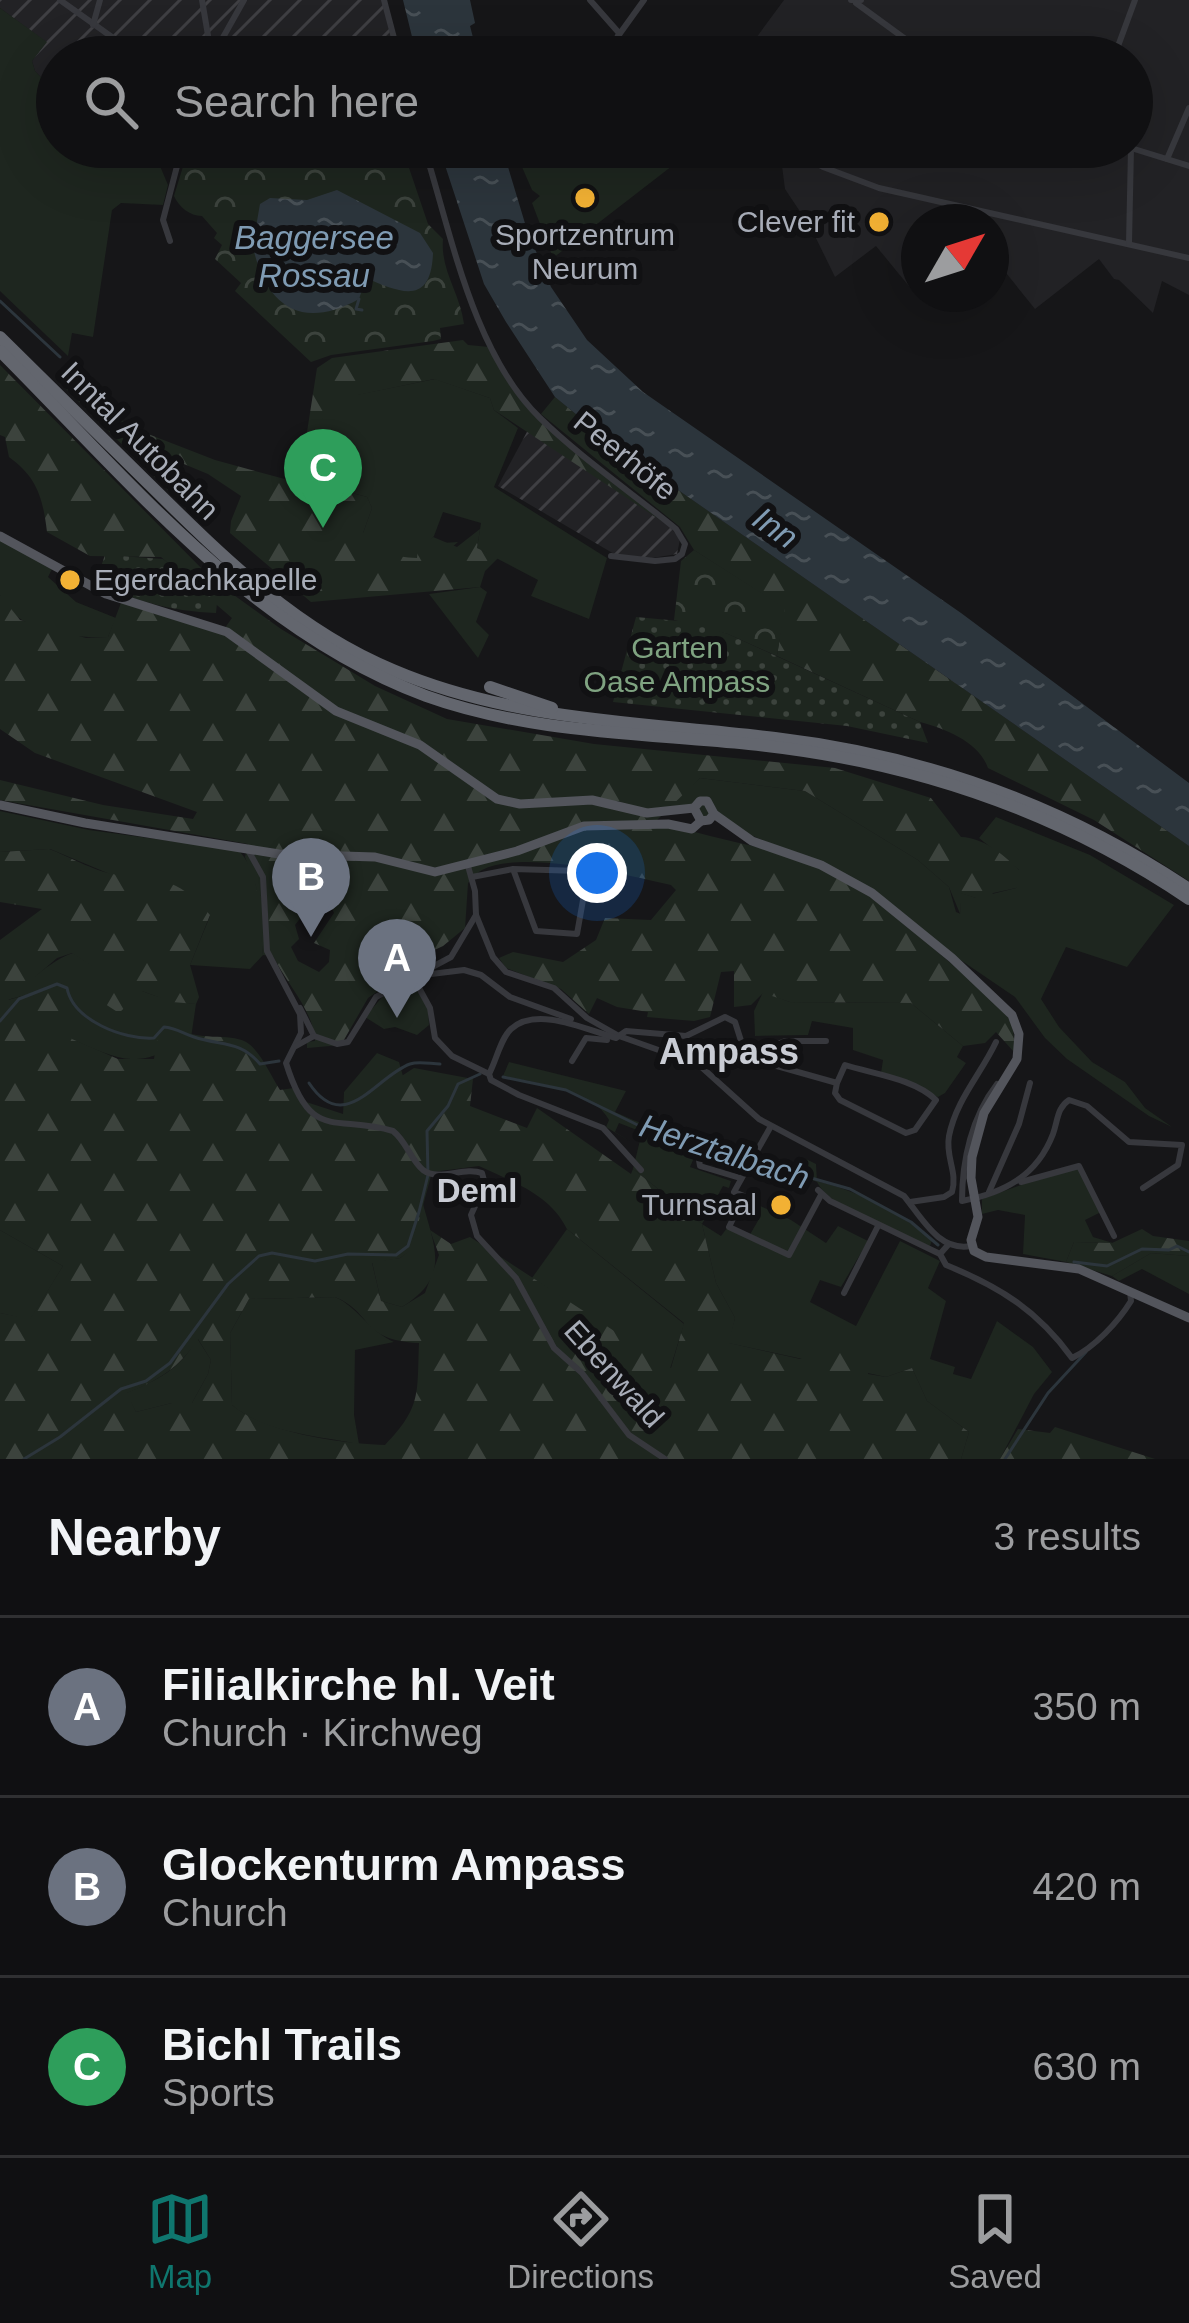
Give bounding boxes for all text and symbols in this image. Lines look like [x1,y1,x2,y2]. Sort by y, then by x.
search box [36,36,1153,168]
icon: search [78,69,144,135]
text: Search here [174,76,419,127]
marker: Sportzentrum Neurum [572,185,598,211]
north arrow [901,204,1009,312]
place label: Clever fit [737,205,856,238]
marker: Clever fit [866,209,892,235]
place label: Sportzentrum Neurum [495,218,675,285]
water label: Baggersee Rossau [234,219,394,294]
street label: Inntal Autobahn [55,355,226,526]
street label: Peerhöfe [568,404,683,507]
pin: C [284,429,362,528]
water label: Inn [746,499,805,556]
place label: Egerdachkapelle [94,563,318,596]
marker: Egerdachkapelle [57,567,83,593]
park label: Garten Oase Ampass [584,631,770,698]
pin: B [272,838,350,937]
your location [567,843,627,903]
pin: A [358,919,436,1018]
district label: Ampass [659,1031,799,1072]
water label: Herztalbach [635,1107,814,1196]
district label: Deml [437,1172,517,1209]
place label: Turnsaal [641,1188,757,1221]
marker: Turnsaal [768,1192,794,1218]
street label: Ebenwald [558,1314,671,1434]
text: Nearby [48,1509,221,1566]
text: 3 results [994,1515,1141,1558]
text: Filialkirche hl. Veit [162,1659,555,1710]
text: A [73,1685,101,1728]
text: 350 m [1033,1685,1141,1728]
text: Church · Kirchweg [162,1711,483,1754]
text: Glockenturm Ampass [162,1839,625,1890]
text: B [73,1865,101,1908]
text: 420 m [1033,1865,1141,1908]
text: Church [162,1891,288,1934]
text: Bichl Trails [162,2019,402,2070]
text: C [73,2045,101,2088]
text: 630 m [1033,2045,1141,2088]
text: Sports [162,2071,275,2114]
tab: Map [147,2186,213,2296]
tab: Directions [507,2186,654,2296]
tab: Saved [948,2186,1042,2296]

